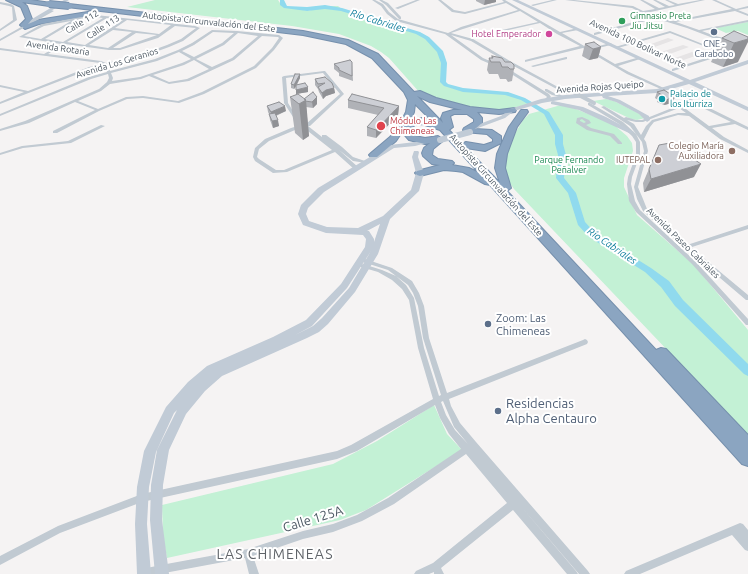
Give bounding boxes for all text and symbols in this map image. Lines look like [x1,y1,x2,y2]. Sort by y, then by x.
water label: Río Cabriales [349,7,407,35]
street label: Calle 112 [63,8,101,36]
street label: Autopista Circunvalación del Este [142,10,276,34]
place label: Gimnasio Preta Jiu Jitsu [630,11,691,32]
street label: Calle 113 [84,12,122,42]
marker: Gimnasio Preta Jiu Jitsu [617,16,627,26]
street label: Avenida 100 Bolívar Norte [588,17,688,71]
marker: CNE - Carabobo [709,27,719,37]
place label: Hotel Emperador [472,29,541,39]
marker: Hotel Emperador [544,29,554,39]
street label: Avenida Rotaria [26,38,90,58]
place label: CNE - Carabobo [694,39,734,60]
street label: Avenida Los Geranios [74,45,160,81]
street label: Avenida Rojas Queipo [556,79,644,95]
place label: Palacio de los Iturriza [670,89,712,110]
marker: Palacio de los Iturriza [657,94,667,104]
place label: Módulo Las Chimeneas [390,116,436,137]
marker: Módulo Las Chimeneas [375,120,387,132]
street label: Autopista Circunvalación del Este [447,132,545,238]
place label: Colegio María Auxiliadora [669,141,724,162]
marker: Colegio María Auxiliadora [727,146,737,156]
park label: Parque Fernando Peñalver [534,155,604,176]
place label: IUTEPAL [616,155,650,165]
marker: IUTEPAL [653,155,663,165]
street label: Avenida Paseo Cabriales [644,205,722,281]
water label: Río Cabriales [585,225,639,267]
place label: Zoom: Las Chimeneas [496,311,550,337]
marker: Zoom: Las Chimeneas [483,319,493,329]
place label: Residencias Alpha Centauro [506,396,597,427]
marker: Residencias Alpha Centauro [493,406,503,416]
street label: Calle 125A [281,502,345,536]
district label: LAS CHIMENEAS [216,546,334,562]

